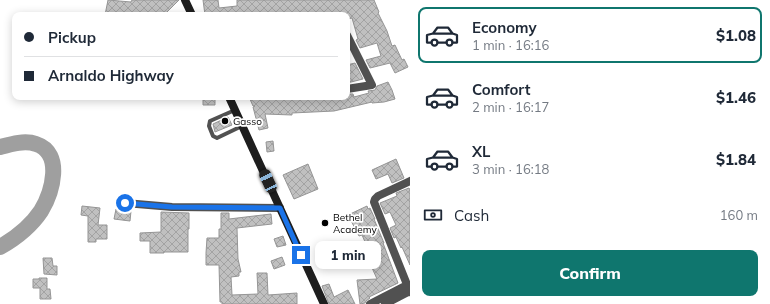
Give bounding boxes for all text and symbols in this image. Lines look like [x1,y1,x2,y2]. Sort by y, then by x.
icon: car [424,17,460,53]
text: Economy [472,18,537,37]
text: $1.08 [716,26,756,45]
text: Pickup [48,28,96,47]
text: 1 min · 16:16 [472,37,549,53]
text: Arnaldo Highway [48,66,174,85]
icon: car [424,79,460,115]
text: Comfort [472,80,530,99]
text: $1.46 [716,88,756,107]
text: 2 min · 16:17 [472,99,549,115]
place label: Gasso [233,115,262,128]
marker: Gasso [220,116,230,126]
icon: car [424,141,460,177]
text: XL [472,142,490,161]
text: $1.84 [716,150,756,169]
text: 3 min · 16:18 [472,161,549,177]
car [257,168,279,194]
route start [116,194,134,212]
icon: cash [422,204,444,226]
text: Cash [454,206,489,225]
text: 160 m [720,207,758,223]
place label: Bethel Academy [333,211,377,236]
marker: Bethel Academy [320,218,330,228]
callout: 1 min [315,241,381,269]
route end [292,246,310,264]
text: 1 min [331,247,365,263]
button: Confirm [422,250,758,296]

